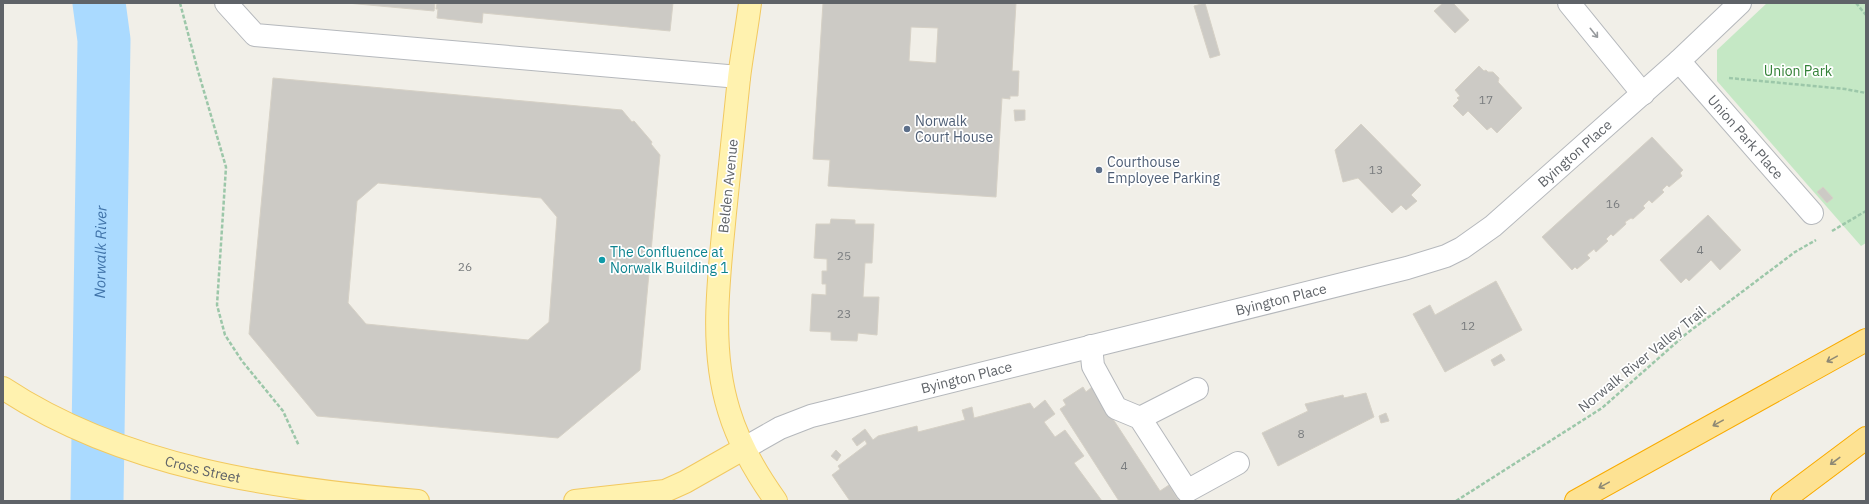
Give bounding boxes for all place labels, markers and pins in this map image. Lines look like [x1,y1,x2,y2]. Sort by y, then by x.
place label: Norwalk Court House [915,112,993,146]
marker: Norwalk Court House [902,124,912,134]
place label: Courthouse Employee Parking [1107,153,1220,187]
marker: Courthouse Employee Parking [1094,165,1104,175]
place label: The Confluence at Norwalk Building 1 [610,243,729,277]
marker: The Confluence at Norwalk Building 1 [597,255,607,265]

